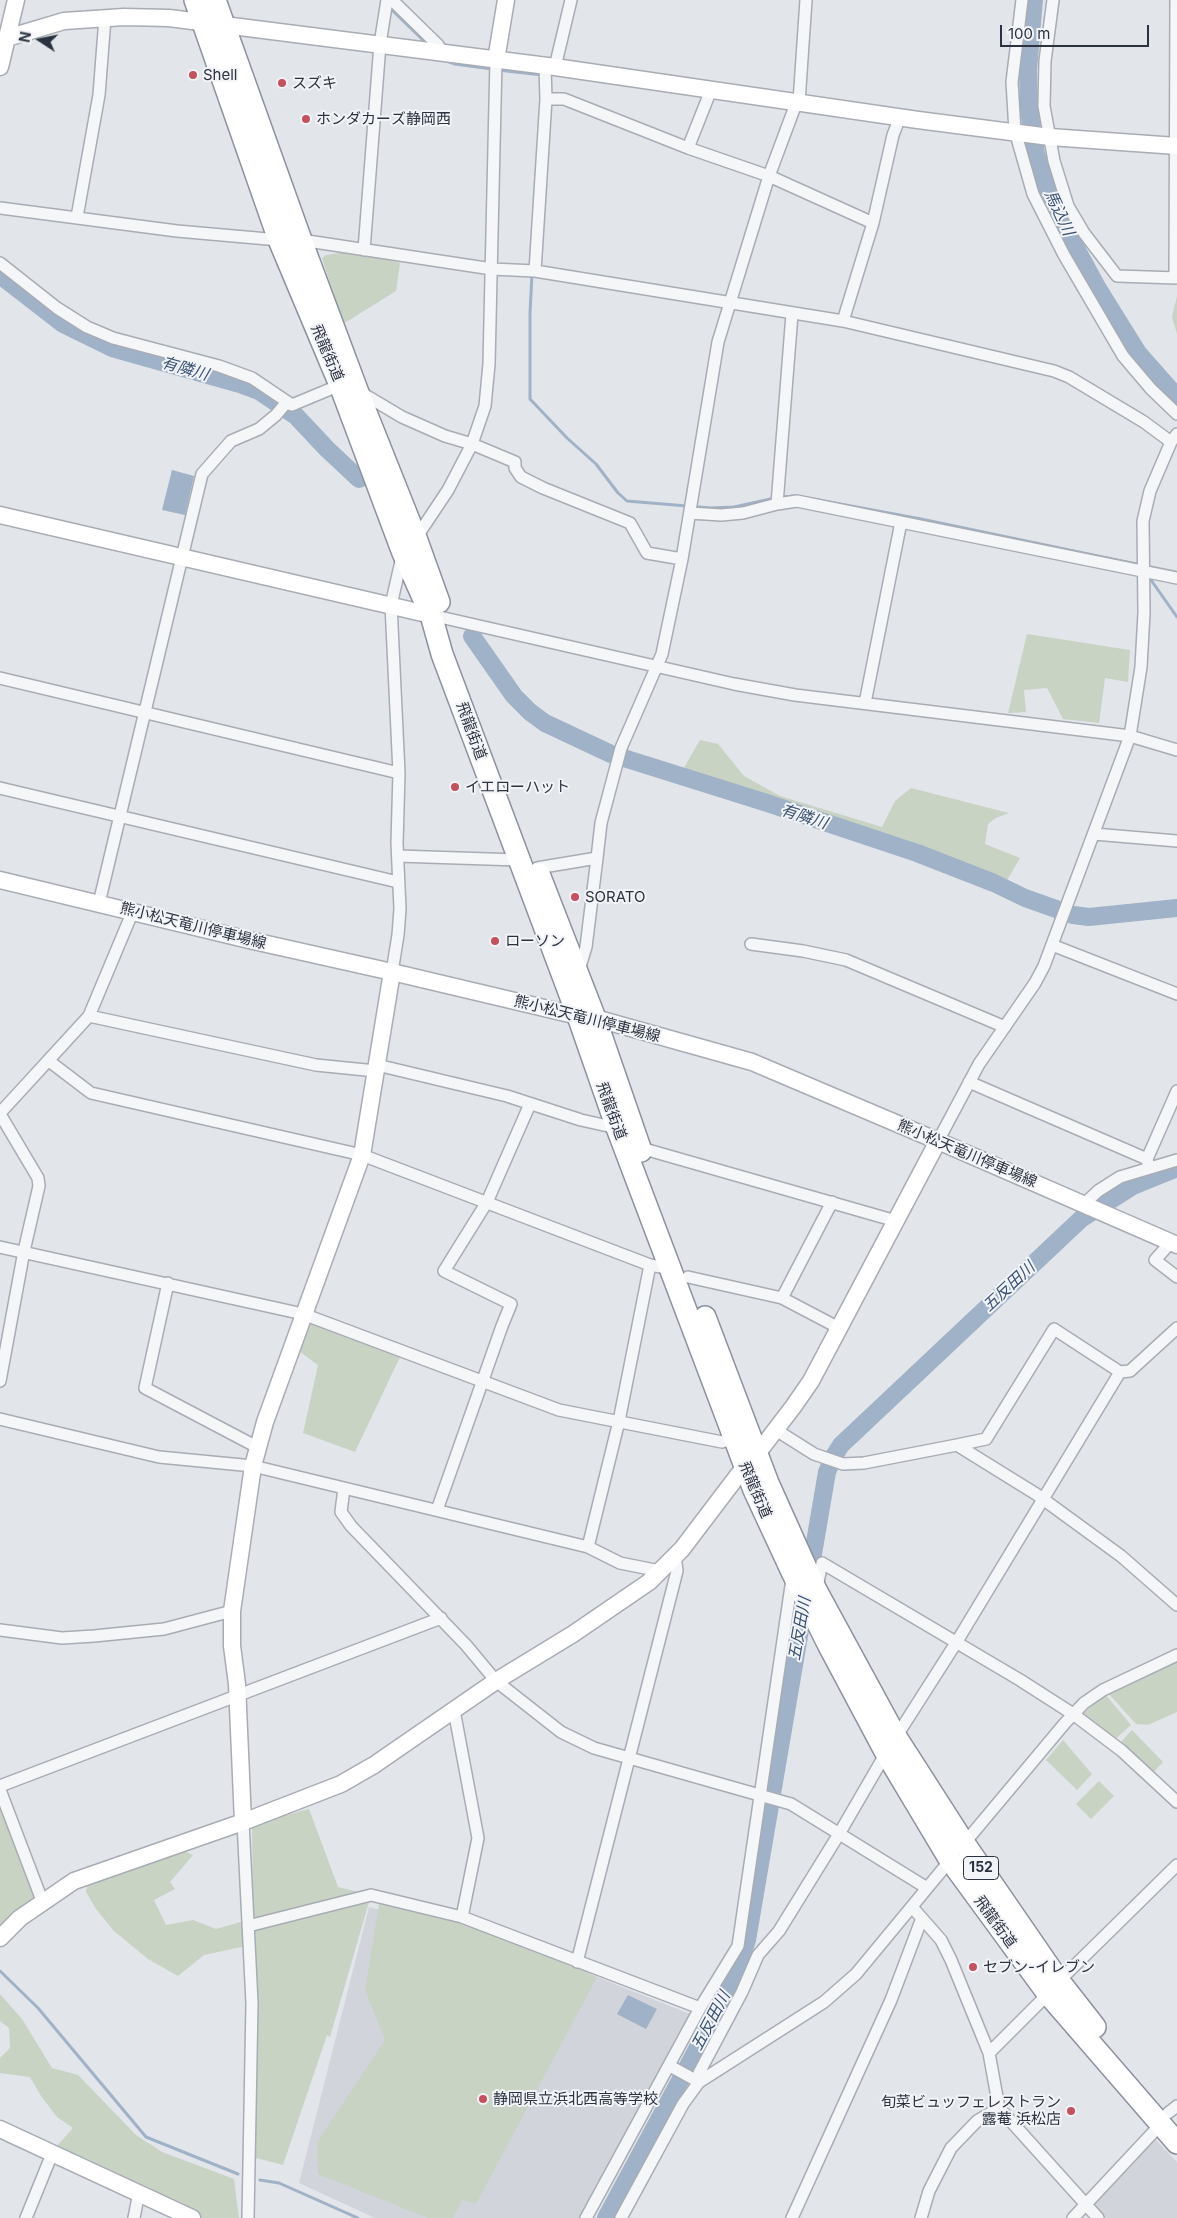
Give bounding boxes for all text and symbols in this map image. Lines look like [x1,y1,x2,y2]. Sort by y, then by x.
north arrow [15,15,65,65]
scale bar [1002,15,1151,47]
text: 100 m [1008,24,1050,43]
text: N [15,30,34,44]
place label: Shell [203,66,238,84]
marker: Shell [187,69,199,81]
place label: スズキ [292,74,337,92]
marker: スズキ [276,77,288,89]
place label: ホンダカーズ静岡西 [316,110,451,128]
marker: ホンダカーズ静岡西 [300,113,312,125]
water label: 馬込川 [1040,187,1078,239]
street label: 飛龍街道 [307,322,347,384]
water label: 有隣川 [159,353,211,385]
street label: 飛龍街道 [452,700,490,762]
place label: イエローハット [465,778,570,796]
marker: イエローハット [449,781,461,793]
water label: 有隣川 [778,800,830,834]
place label: SORATO [585,888,646,906]
marker: SORATO [569,891,581,903]
street label: 熊小松天竜川停車場線 [118,899,268,953]
place label: ローソン [505,932,565,950]
marker: ローソン [489,935,501,947]
street label: 熊小松天竜川停車場線 [512,992,662,1046]
street label: 飛龍街道 [592,1080,630,1142]
street label: 熊小松天竜川停車場線 [894,1116,1040,1192]
water label: 五反田川 [979,1258,1039,1316]
street label: 飛龍街道 [735,1459,775,1521]
water label: 五反田川 [785,1596,815,1662]
road number: 152 [964,1856,998,1880]
street label: 飛龍街道 [970,1892,1020,1952]
place label: セブン-イレブン [983,1958,1095,1976]
marker: セブン-イレブン [967,1961,979,1973]
water label: 五反田川 [688,1988,734,2054]
place label: 静岡県立浜北西高等学校 [493,2090,658,2108]
marker: 静岡県立浜北西高等学校 [477,2093,489,2105]
place label: 旬菜ビュッフェレストラン 露菴 浜松店 [881,2093,1061,2128]
marker: 旬菜ビュッフェレストラン 露菴 浜松店 [1065,2105,1077,2117]

